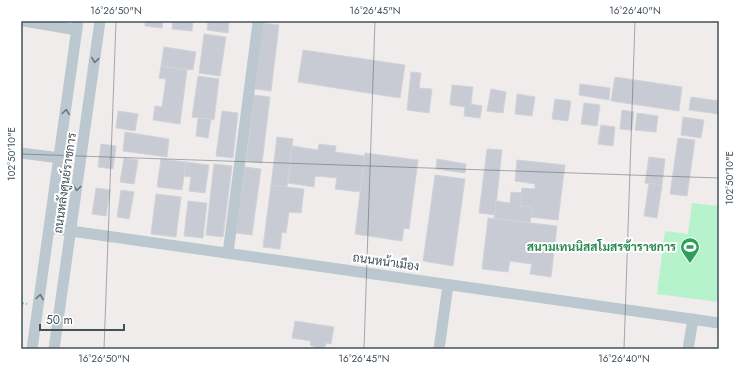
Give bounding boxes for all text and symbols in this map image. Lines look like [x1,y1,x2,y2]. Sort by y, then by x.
text: 16°26'50"N [90,3,142,18]
text: 16°26'45"N [349,3,401,18]
text: 16°26'40"N [609,3,661,18]
one-way arrow [91,57,100,63]
one-way arrow [61,109,70,116]
text: 102°50'10"E [4,127,19,181]
street label: ถนนหลังศูนย์ราชการ [49,131,81,235]
text: 102°50'10"E [722,151,737,205]
one-way arrow [73,185,82,191]
sports icon: สนามเทนนิสสโมสรข้าราชการ [679,236,701,264]
place label: สนามเทนนิสสโมสรข้าราชการ [527,238,676,256]
street label: ถนนหน้าเมือง [352,248,420,276]
one-way arrow [35,294,44,300]
scale bar [40,306,124,332]
text: 50 m [46,311,73,329]
text: 16°26'50"N [78,351,130,366]
text: 16°26'45"N [338,351,390,366]
text: 16°26'40"N [598,351,650,366]

